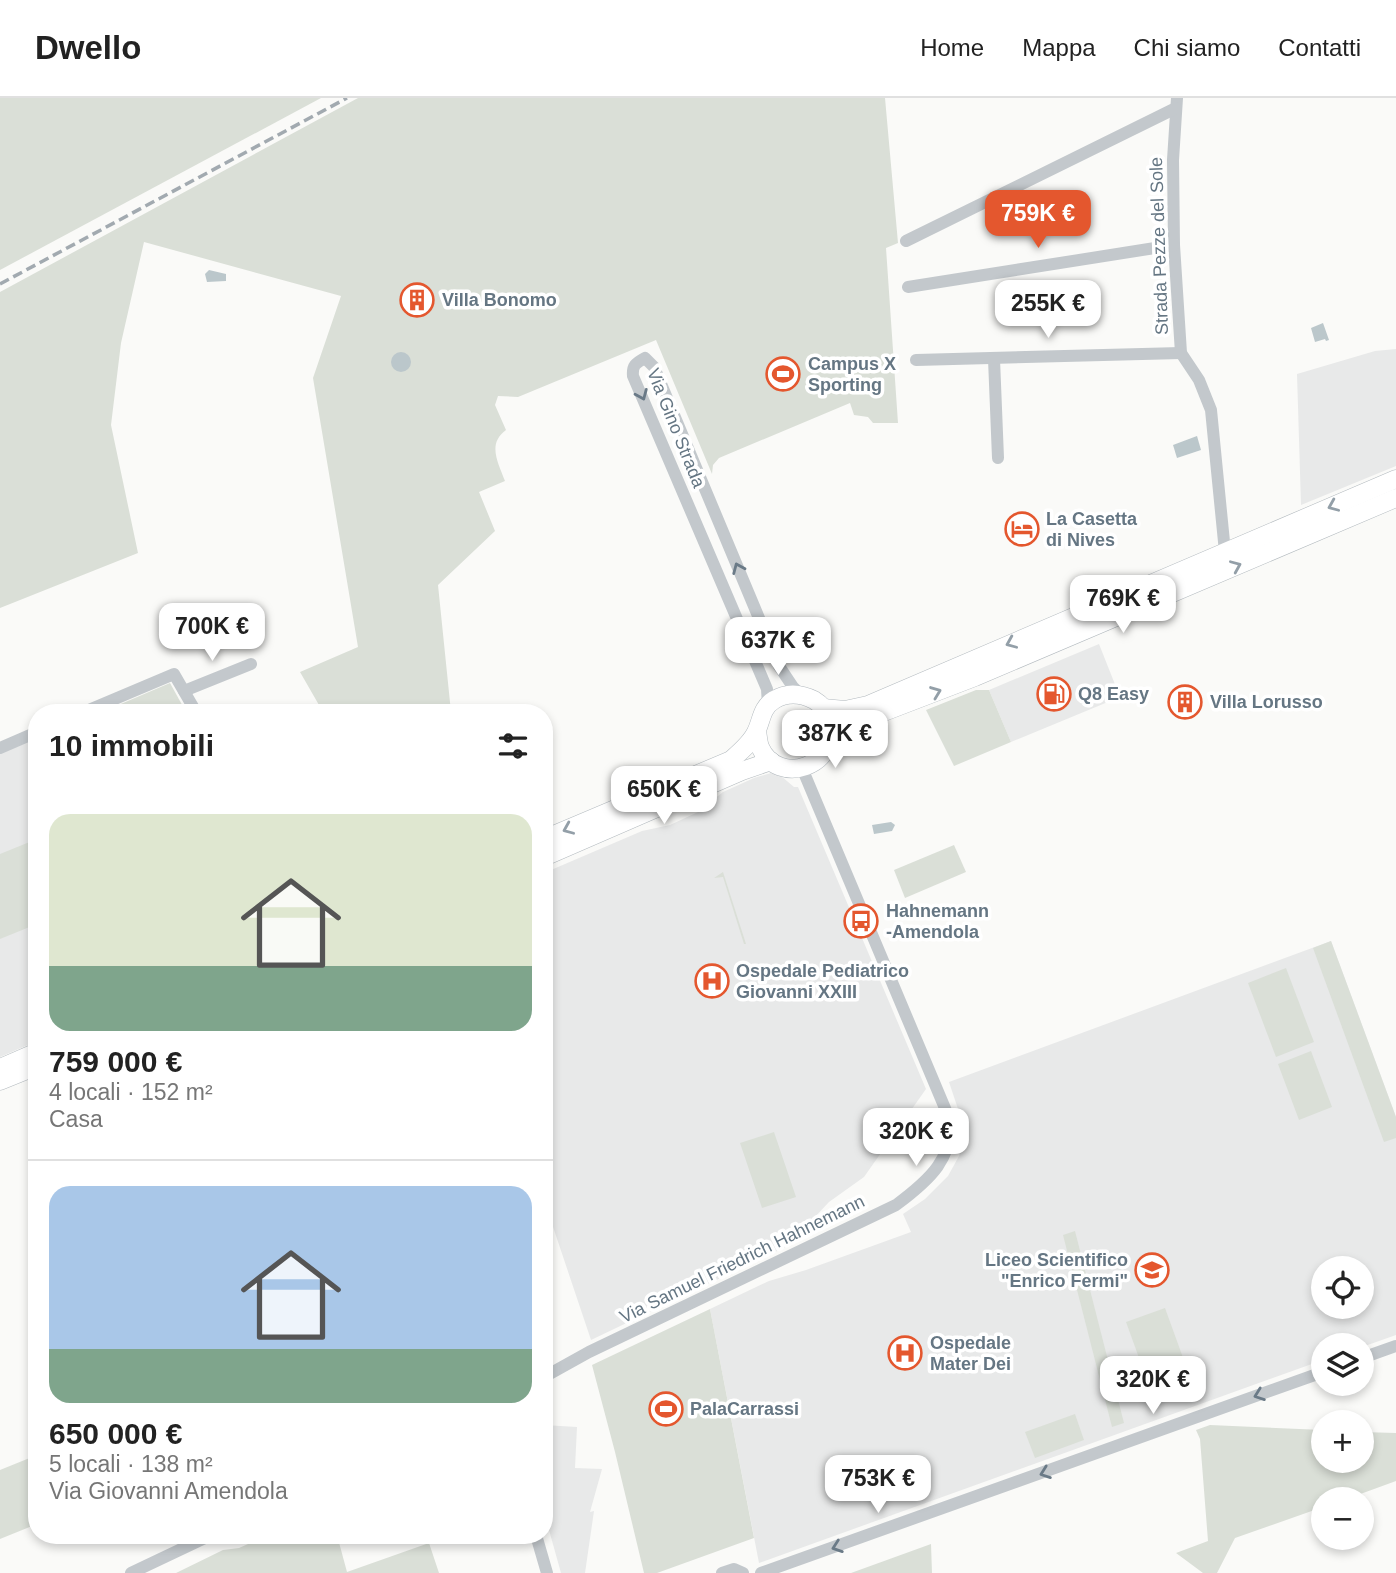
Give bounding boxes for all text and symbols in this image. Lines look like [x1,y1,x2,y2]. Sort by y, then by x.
text: Dwello [35,29,141,66]
text: Home [920,34,984,61]
text: Mappa [1022,34,1096,61]
text: Chi siamo [1134,34,1240,61]
text: Contatti [1278,34,1361,61]
street label: Strada Pezze del Sole [1146,157,1172,335]
pin: 759K € [981,190,1095,250]
text: 759K € [1001,200,1075,226]
pin: 255K € [991,280,1105,340]
building icon: Villa Bonomo [398,281,436,319]
place label: Villa Bonomo [442,290,557,310]
text: 255K € [1011,290,1085,316]
place label: Campus X Sporting [808,354,896,395]
sports icon: Campus X Sporting [764,355,802,393]
street label: Via Gino Strada [643,365,709,491]
one-way arrow [633,388,647,400]
one-way arrow [1328,497,1340,511]
place label: La Casetta di Nives [1046,509,1138,550]
hotel icon: La Casetta di Nives [1003,510,1041,548]
one-way arrow [1230,561,1242,575]
one-way arrow [733,563,747,575]
pin: 769K € [1066,575,1180,635]
text: 769K € [1086,585,1160,611]
pin: 700K € [155,603,269,663]
text: 700K € [175,613,249,639]
pin: 637K € [721,618,835,677]
text: 637K € [741,627,815,653]
one-way arrow [1006,635,1018,649]
fuel station icon: Q8 Easy [1035,675,1073,713]
building icon: Villa Lorusso [1166,683,1204,721]
place label: Q8 Easy [1078,684,1149,704]
one-way arrow [929,686,942,700]
place label: Villa Lorusso [1210,692,1323,712]
pin: 387K € [778,710,892,770]
text: 387K € [798,720,872,746]
icon: filters [494,727,532,765]
text: 10 immobili [49,729,214,762]
pin: 650K € [607,766,721,826]
text: 650K € [627,776,701,802]
one-way arrow [563,821,576,835]
icon: home [228,860,354,986]
place label: Hahnemann -Amendola [886,901,989,942]
bus stop icon: Hahnemann -Amendola [842,902,880,940]
place label: Ospedale Pediatrico Giovanni XXIII [736,961,909,1002]
hospital icon: Ospedale Pediatrico Giovanni XXIII [693,962,731,1000]
text: 759 000 € [49,1045,182,1078]
text: 4 locali · 152 m² [49,1079,213,1105]
text: Casa [49,1106,103,1132]
pin: 320K € [859,1108,973,1168]
text: 320K € [879,1118,953,1144]
street label: Via Samuel Friedrich Hahnemann [616,1191,868,1327]
icon: home [228,1232,354,1358]
place label: Liceo Scientifico "Enrico Fermi" [985,1250,1128,1291]
school or university icon: Liceo Scientifico "Enrico Fermi" [1133,1251,1171,1289]
map controls [1311,1256,1374,1550]
button: locate [1311,1256,1374,1319]
place label: Ospedale Mater Dei [930,1333,1011,1374]
button: layers [1311,1333,1374,1396]
hospital icon: Ospedale Mater Dei [886,1334,924,1372]
pin: 320K € [1096,1356,1210,1416]
text: 320K € [1116,1366,1190,1392]
one-way arrow [1253,1386,1265,1400]
sports icon: PalaCarrassi [647,1390,685,1428]
place label: PalaCarrassi [690,1399,799,1419]
button: + [1311,1410,1374,1473]
text: 650 000 € [49,1417,182,1450]
text: 5 locali · 138 m² [49,1451,213,1477]
pin: 753K € [821,1456,935,1515]
one-way arrow [1040,1464,1052,1478]
text: 753K € [841,1465,915,1491]
text: Via Giovanni Amendola [49,1478,288,1504]
button: − [1311,1487,1374,1550]
one-way arrow [832,1539,844,1553]

